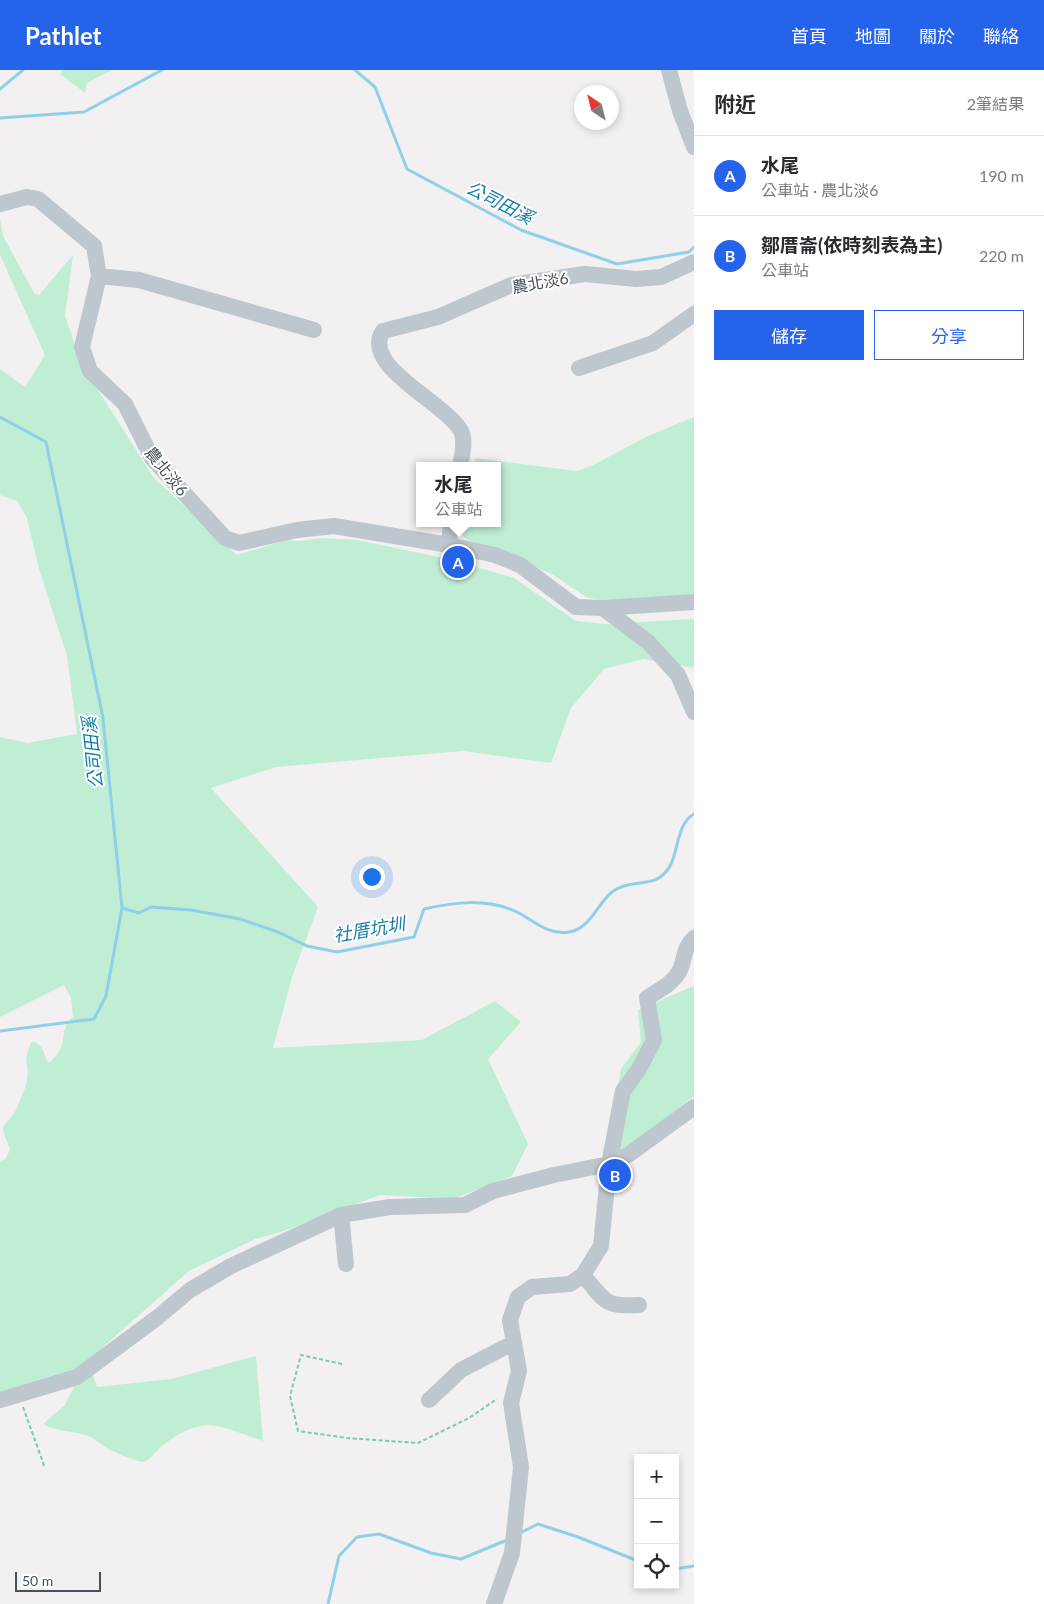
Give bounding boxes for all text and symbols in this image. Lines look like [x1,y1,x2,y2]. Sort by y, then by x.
text: Pathlet [25,21,102,50]
text: 首頁 [791,25,827,47]
text: 地圖 [855,25,891,47]
text: 關於 [919,25,955,47]
text: 聯絡 [983,25,1019,47]
north arrow [574,85,619,130]
text: 附近 [714,91,756,116]
text: 2筆結果 [967,94,1024,113]
text: 水尾 [761,153,799,176]
text: A [724,166,736,185]
text: 190 m [979,166,1024,185]
water label: 公司田溪 [463,176,540,230]
text: 公車站 · 農北淡6 [761,180,879,199]
text: 鄒厝崙(依時刻表為主) [761,233,942,256]
text: B [725,246,735,265]
text: 220 m [979,246,1024,265]
text: 公車站 [761,260,809,279]
street label: 農北淡6 [510,268,570,296]
button: 儲存 [714,310,864,360]
button: 分享 [874,310,1024,360]
street label: 農北淡6 [142,443,192,499]
popup [416,462,501,527]
text: 水尾 [434,472,473,495]
text: 公車站 [434,499,483,518]
pin: A [442,543,474,581]
water label: 公司田溪 [77,713,107,790]
your location [359,864,385,890]
water label: 社厝坑圳 [332,911,409,946]
pin: B [599,1156,631,1194]
map controls [634,1454,679,1589]
button: + [634,1454,679,1499]
button: − [634,1499,679,1544]
button: locate [634,1544,679,1589]
scale bar [15,1569,101,1592]
text: 50 m [22,1572,53,1589]

